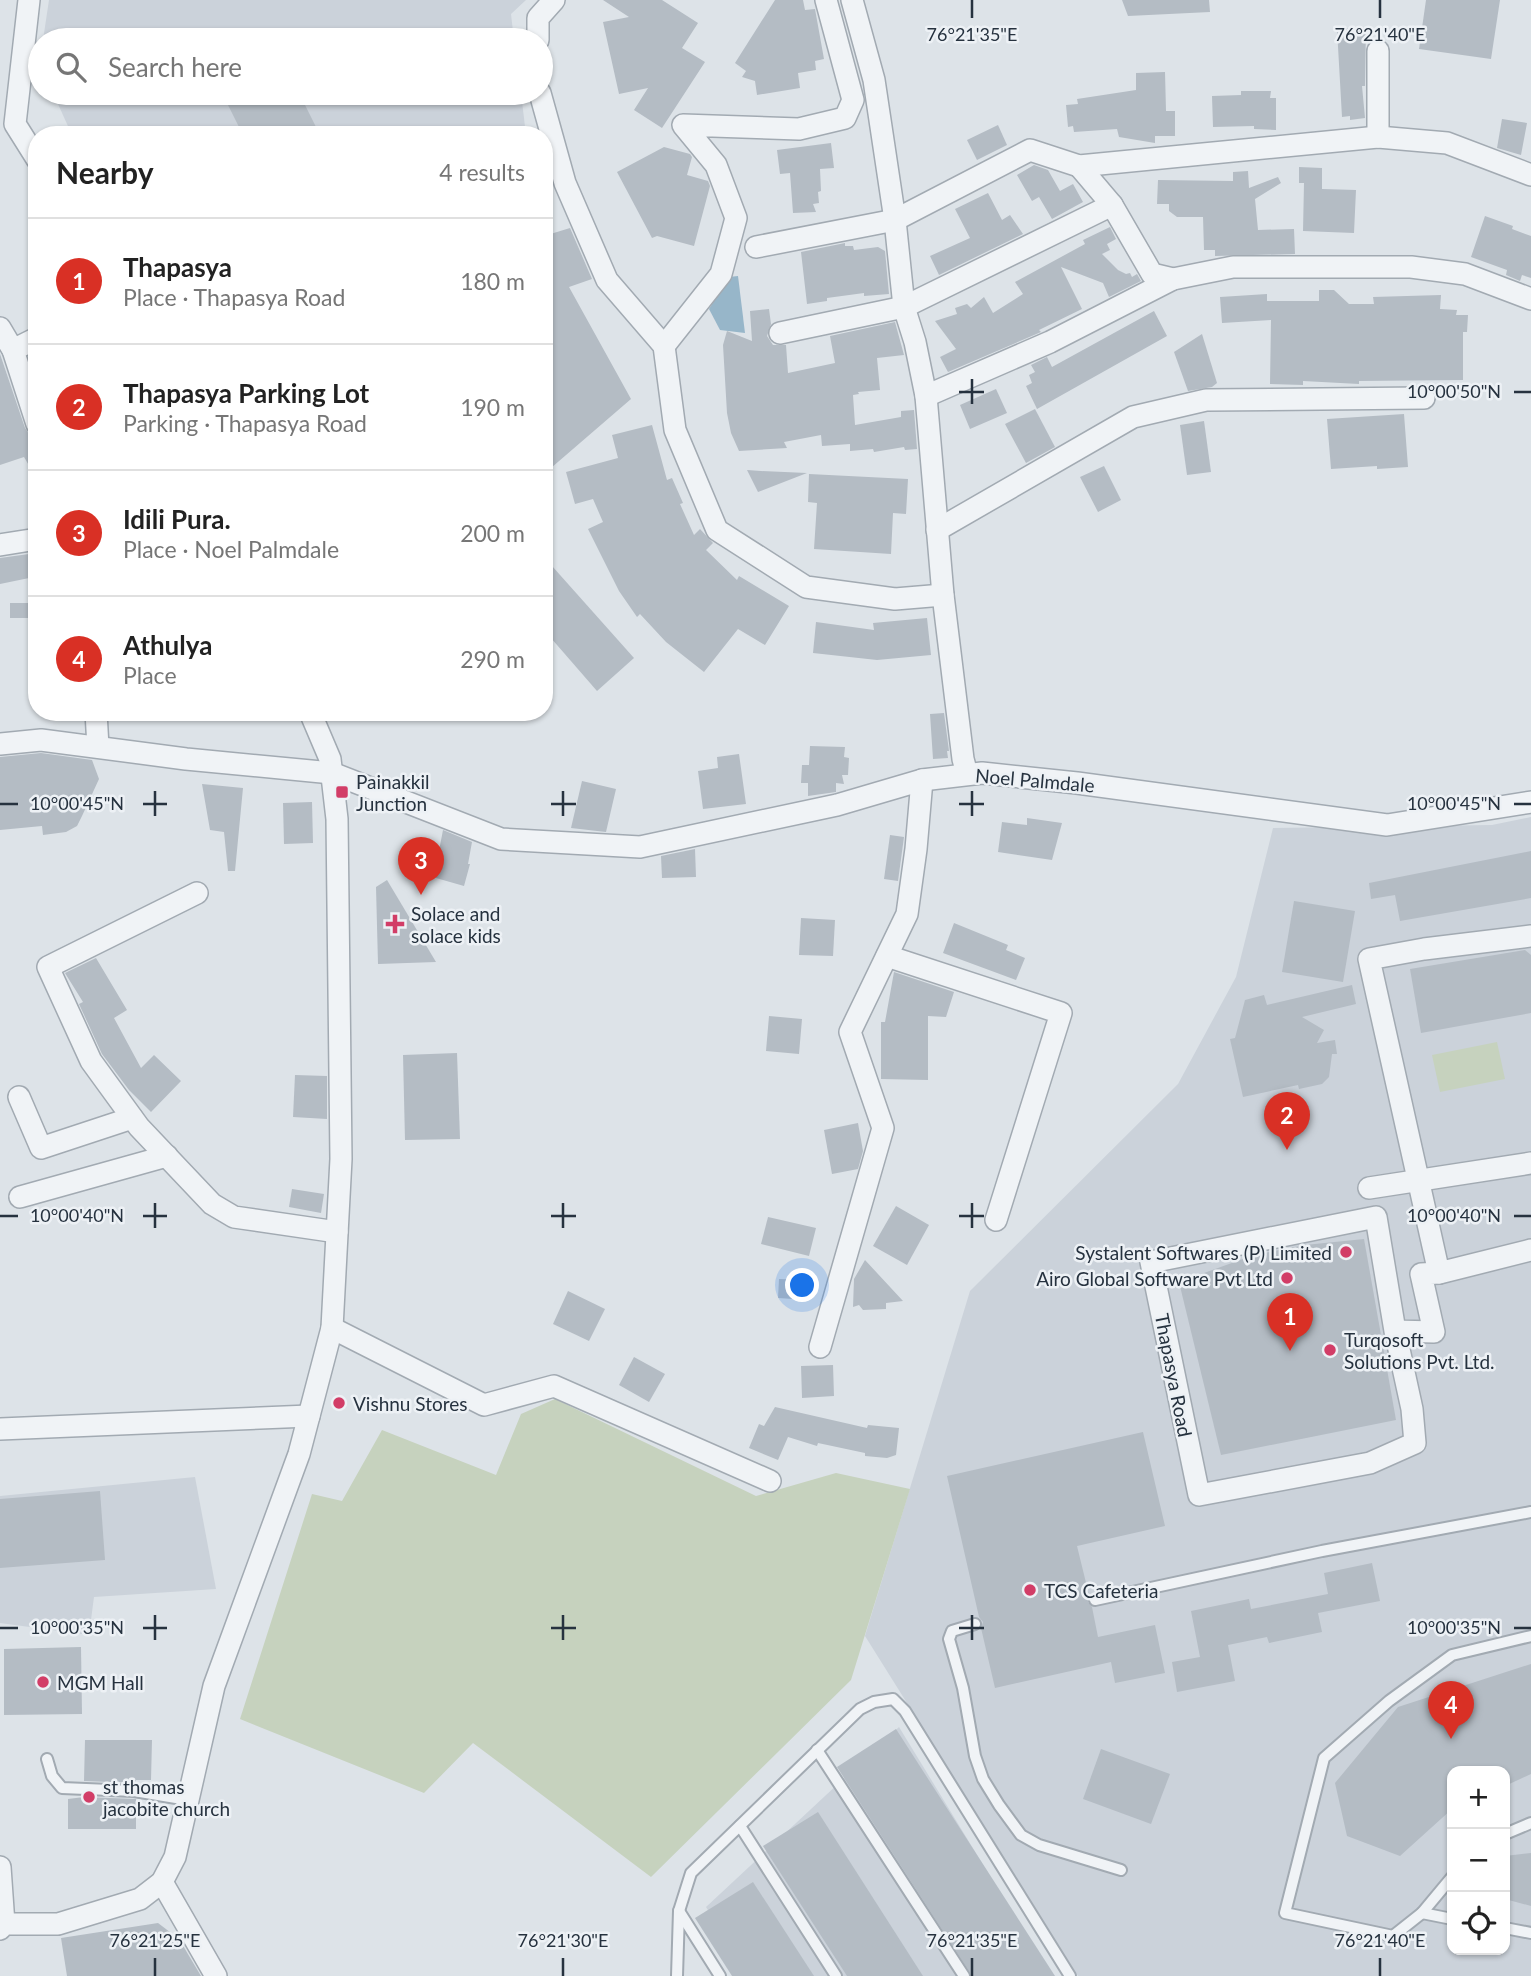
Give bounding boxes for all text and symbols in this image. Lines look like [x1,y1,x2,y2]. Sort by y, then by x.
text: 76°21'35"E [927,23,1017,45]
text: 76°21'40"E [1335,23,1425,45]
search box [28,28,553,105]
icon: search [52,48,90,86]
text: Search here [108,51,242,83]
text: Nearby [56,154,154,190]
text: 4 results [439,158,525,186]
text: Thapasya [123,251,232,283]
text: 1 [72,267,86,295]
text: 180 m [460,267,525,295]
text: Place · Thapasya Road [123,283,345,311]
text: Thapasya Parking Lot [123,377,369,409]
text: 10°00'50"N [1407,380,1501,402]
text: 2 [72,393,86,421]
text: 190 m [460,393,525,421]
text: Parking · Thapasya Road [123,409,367,437]
text: Idili Pura. [123,503,231,535]
text: 3 [72,519,86,547]
text: 200 m [460,519,525,547]
text: Place · Noel Palmdale [123,535,339,563]
text: Athulya [123,629,212,661]
text: 4 [72,645,86,673]
text: 290 m [460,645,525,673]
text: Place [123,661,177,689]
street label: Noel Palmdale [974,763,1096,797]
place label: Painakkil Junction [356,770,430,815]
marker: Painakkil Junction [334,784,350,800]
text: 10°00'45"N [30,792,124,814]
text: 10°00'45"N [1407,792,1501,814]
pin: 3 [398,837,444,895]
place label: Solace and solace kids [411,902,501,947]
marker: Solace and solace kids [385,914,405,934]
pin: 2 [1264,1092,1310,1150]
text: 10°00'40"N [30,1204,124,1226]
text: 10°00'40"N [1407,1204,1501,1226]
place label: Systalent Softwares (P) Limited [1075,1241,1332,1264]
marker: Systalent Softwares (P) Limited [1338,1244,1354,1260]
place label: Airo Global Software Pvt Ltd [1036,1267,1273,1290]
your location [785,1268,819,1302]
marker: Airo Global Software Pvt Ltd [1279,1270,1295,1286]
pin: 1 [1267,1293,1313,1351]
street label: Thapasya Road [1151,1311,1197,1439]
place label: Turqosoft Solutions Pvt. Ltd. [1344,1328,1495,1373]
marker: Turqosoft Solutions Pvt. Ltd. [1322,1342,1338,1358]
place label: Vishnu Stores [353,1392,468,1415]
marker: Vishnu Stores [331,1395,347,1411]
place label: TCS Cafeteria [1044,1579,1159,1602]
marker: TCS Cafeteria [1022,1582,1038,1598]
text: 10°00'35"N [30,1616,124,1638]
text: 10°00'35"N [1407,1616,1501,1638]
place label: MGM Hall [57,1671,144,1694]
marker: MGM Hall [35,1674,51,1690]
pin: 4 [1428,1681,1474,1739]
map controls [1447,1766,1510,1955]
button: + [1447,1766,1510,1829]
place label: st thomas jacobite church [102,1775,230,1820]
marker: st thomas jacobite church [81,1789,97,1805]
button: − [1447,1829,1510,1892]
button: locate [1447,1892,1510,1955]
text: 76°21'25"E [110,1929,200,1951]
text: 76°21'30"E [518,1929,608,1951]
text: 76°21'35"E [927,1929,1017,1951]
text: 76°21'40"E [1335,1929,1425,1951]

